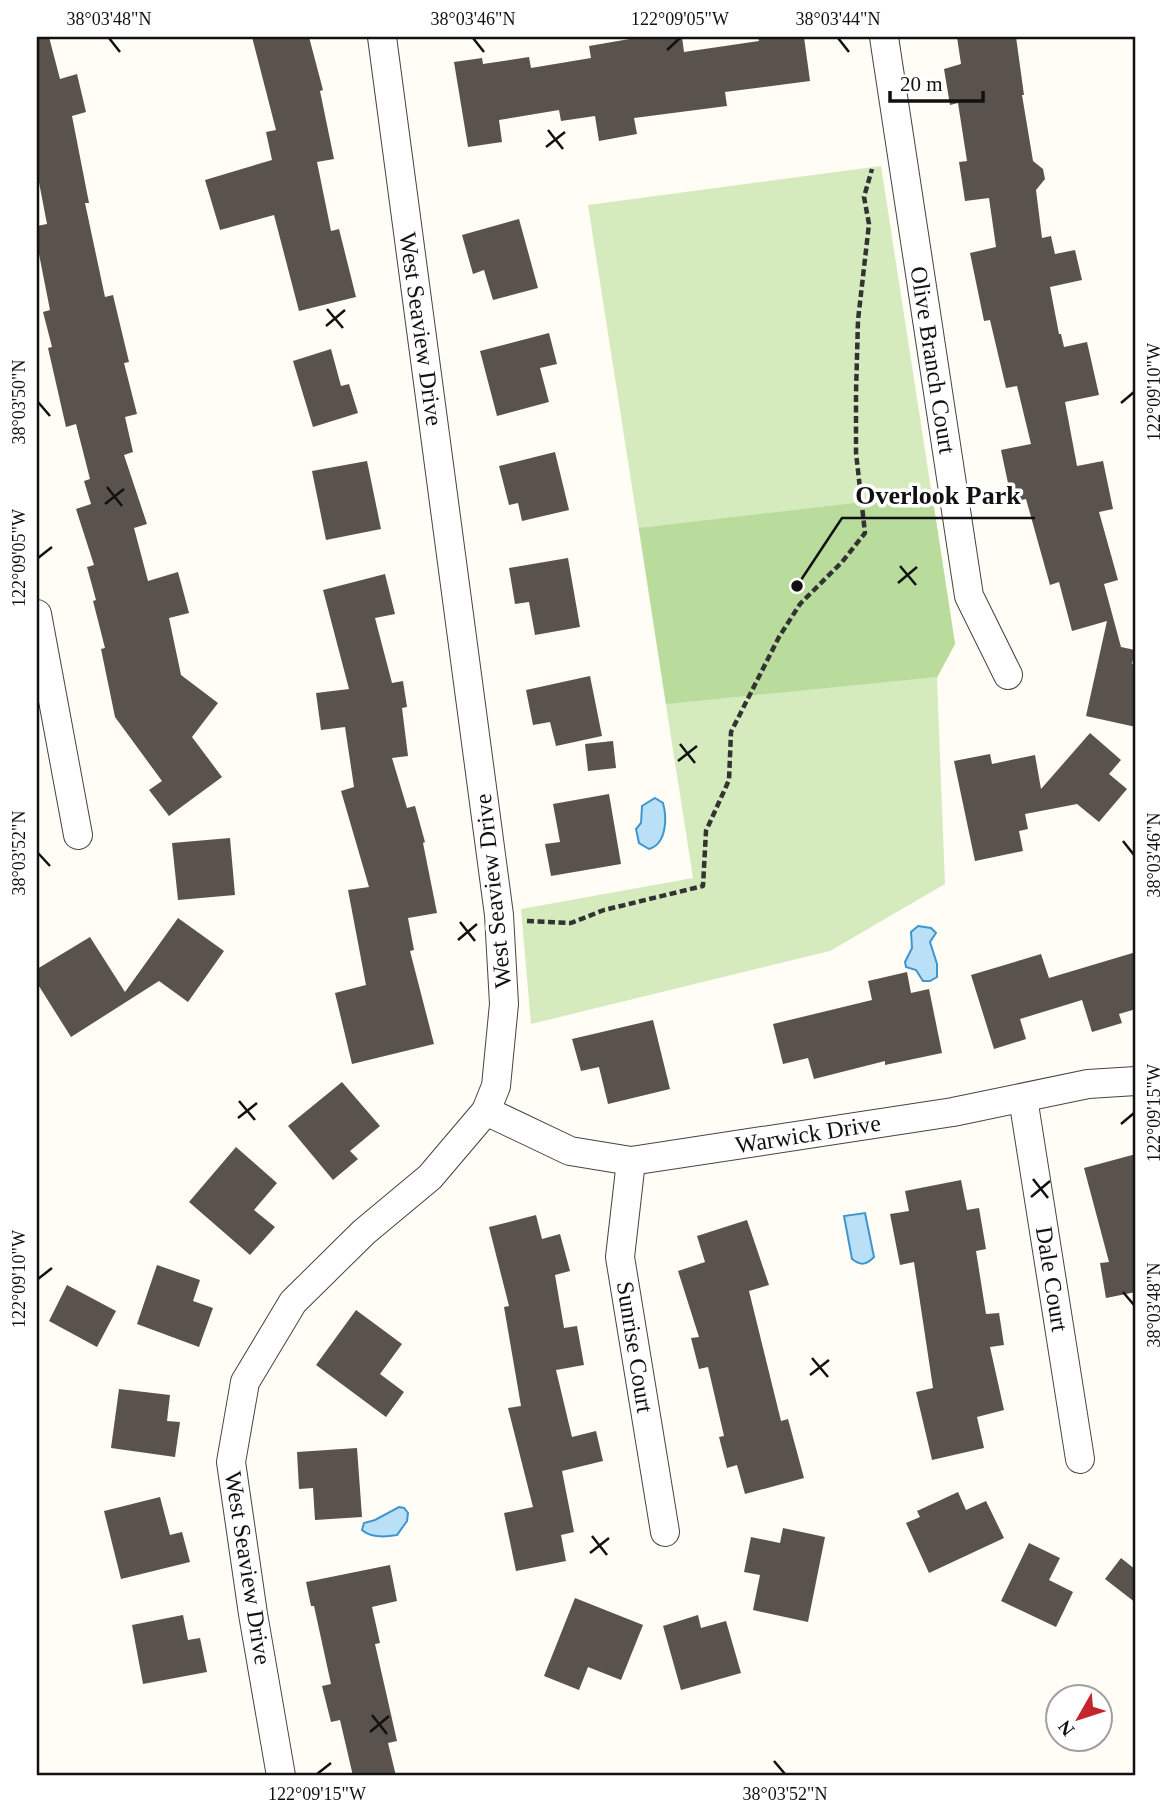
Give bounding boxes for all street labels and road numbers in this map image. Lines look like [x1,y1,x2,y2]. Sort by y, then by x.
street label: West Seaview Drive [395,230,447,428]
street label: Olive Branch Court [905,264,961,456]
street label: West Seaview Drive [470,793,516,989]
street label: Warwick Drive [734,1110,882,1158]
street label: Dale Court [1031,1225,1073,1334]
street label: Sunrise Court [612,1279,658,1415]
street label: West Seaview Drive [220,1469,276,1667]

